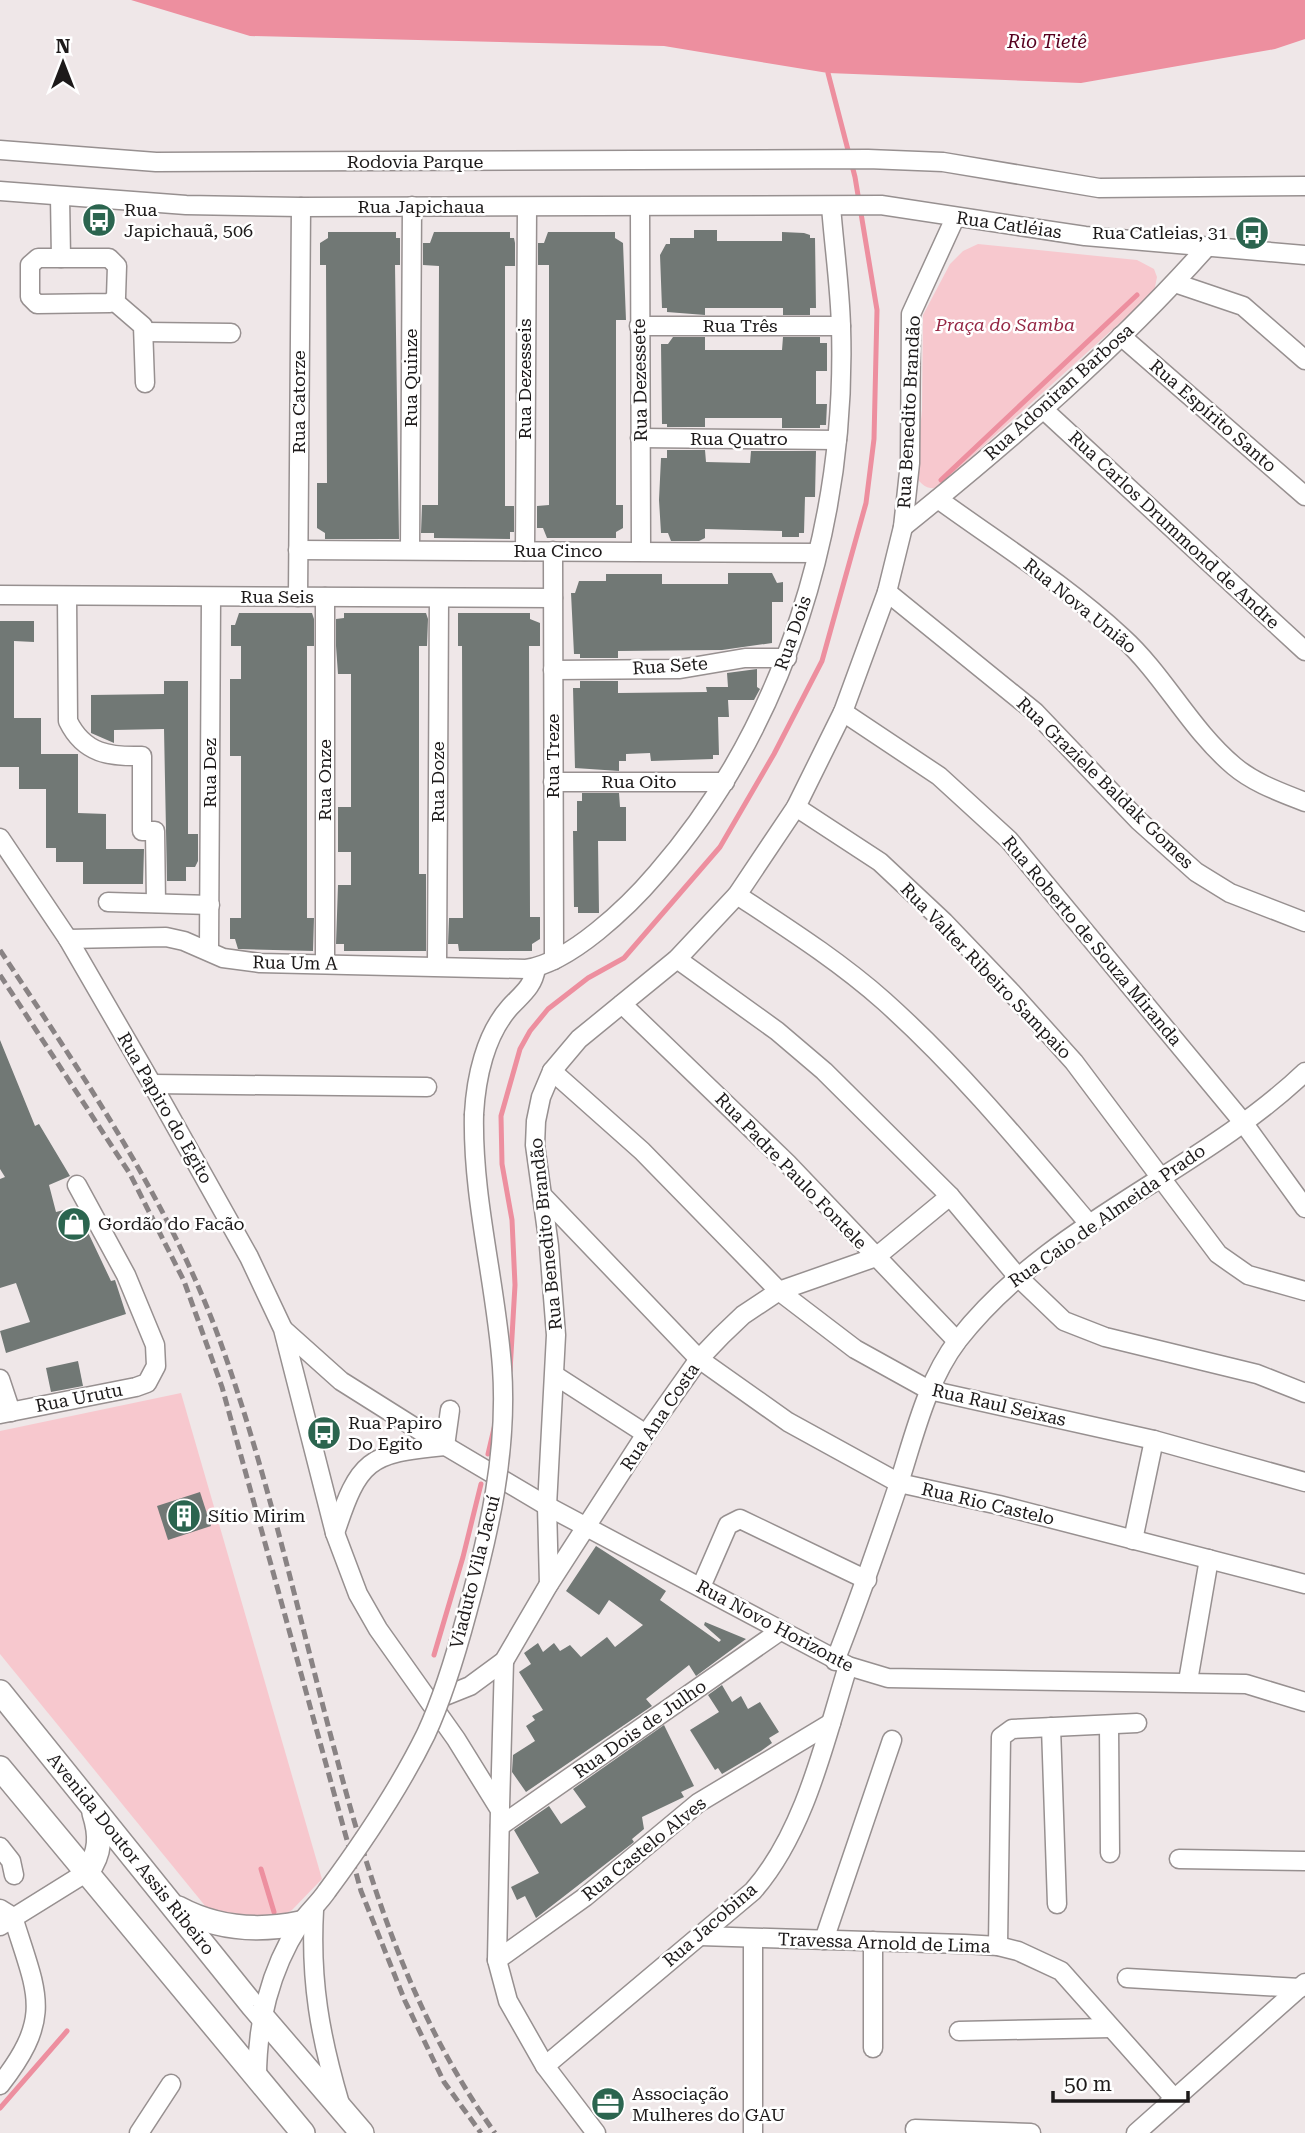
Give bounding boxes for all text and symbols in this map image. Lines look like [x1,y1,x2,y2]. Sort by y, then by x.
north arrow [28,28,98,98]
water label: Rio Tietê [1006,30,1087,53]
text: N [56,35,71,58]
street label: Rodovia Parque [347,151,483,172]
street label: Rua Japichaua [357,196,485,217]
place label: Rua Japichauã, 506 [124,199,253,241]
bus stop icon: Rua Japichauã, 506 [80,201,118,239]
street label: Rua Catléias [955,207,1063,242]
bus stop icon: Rua Catleias, 31 [1233,214,1271,252]
place label: Rua Catleias, 31 [1092,222,1228,243]
park label: Praça do Samba [934,314,1075,335]
street label: Rua Três [702,315,778,336]
street label: Rua Benedito Brandão [893,315,924,509]
street label: Rua Dezesseis [514,318,535,440]
street label: Rua Dezessete [628,318,651,442]
street label: Rua Adoniran Barbosa [980,319,1138,464]
street label: Rua Quinze [400,328,421,427]
street label: Rua Catorze [288,350,309,454]
street label: Rua Espírito Santo [1146,355,1281,476]
street label: Rua Carlos Drummond de Andre [1065,426,1284,633]
street label: Rua Quatro [690,428,788,449]
street label: Rua Cinco [513,540,603,561]
street label: Rua Nova União [1020,554,1141,658]
street label: Rua Seis [240,586,314,607]
street label: Rua Dois [770,593,815,673]
street label: Rua Sete [632,652,708,679]
street label: Rua Graziele Baldak Gomes [1013,693,1198,873]
street label: Rua Treze [542,713,563,798]
street label: Rua Dez [199,737,220,808]
street label: Rua Onze [314,739,335,821]
street label: Rua Doze [427,741,448,823]
street label: Rua Oito [601,771,677,792]
street label: Rua Roberto de Souza Miranda [998,831,1187,1050]
street label: Rua Valter Ribeiro Sampaio [897,878,1076,1063]
street label: Rua Um A [252,951,338,974]
street label: Rua Papiro do Egito [114,1028,217,1187]
street label: Rua Padre Paulo Fontele [711,1088,872,1253]
street label: Rua Benedito Brandão [525,1137,566,1331]
street label: Rua Caio de Almeida Prado [1004,1140,1209,1292]
shop icon: Gordão do Facão [55,1205,93,1243]
place label: Gordão do Facão [98,1213,245,1234]
street label: Rua Ana Costa [616,1359,703,1474]
street label: Rua Urutu [34,1379,124,1416]
street label: Rua Raul Seixas [930,1379,1068,1430]
place label: Rua Papiro Do Egito [348,1412,442,1454]
bus stop icon: Rua Papiro Do Egito [305,1414,343,1452]
street label: Rua Rio Castelo [920,1478,1057,1529]
street label: Viaduto Vila Jacuí [445,1493,504,1651]
building icon: Sítio Mirim [165,1497,203,1535]
place label: Sítio Mirim [208,1505,305,1526]
street label: Rua Novo Horizonte [693,1575,857,1676]
street label: Rua Dois de Julho [569,1675,710,1782]
street label: Avenida Doutor Assis Ribeiro [43,1749,219,1959]
street label: Rua Castelo Alves [578,1792,710,1905]
street label: Rua Jacobina [659,1878,761,1971]
street label: Travessa Arnold de Lima [777,1928,991,1957]
scale bar [1053,2060,1188,2104]
text: 50 m [1064,2072,1112,2096]
place label: Associação Mulheres do GAU [632,2083,785,2125]
office icon: Associação Mulheres do GAU [589,2085,627,2123]

